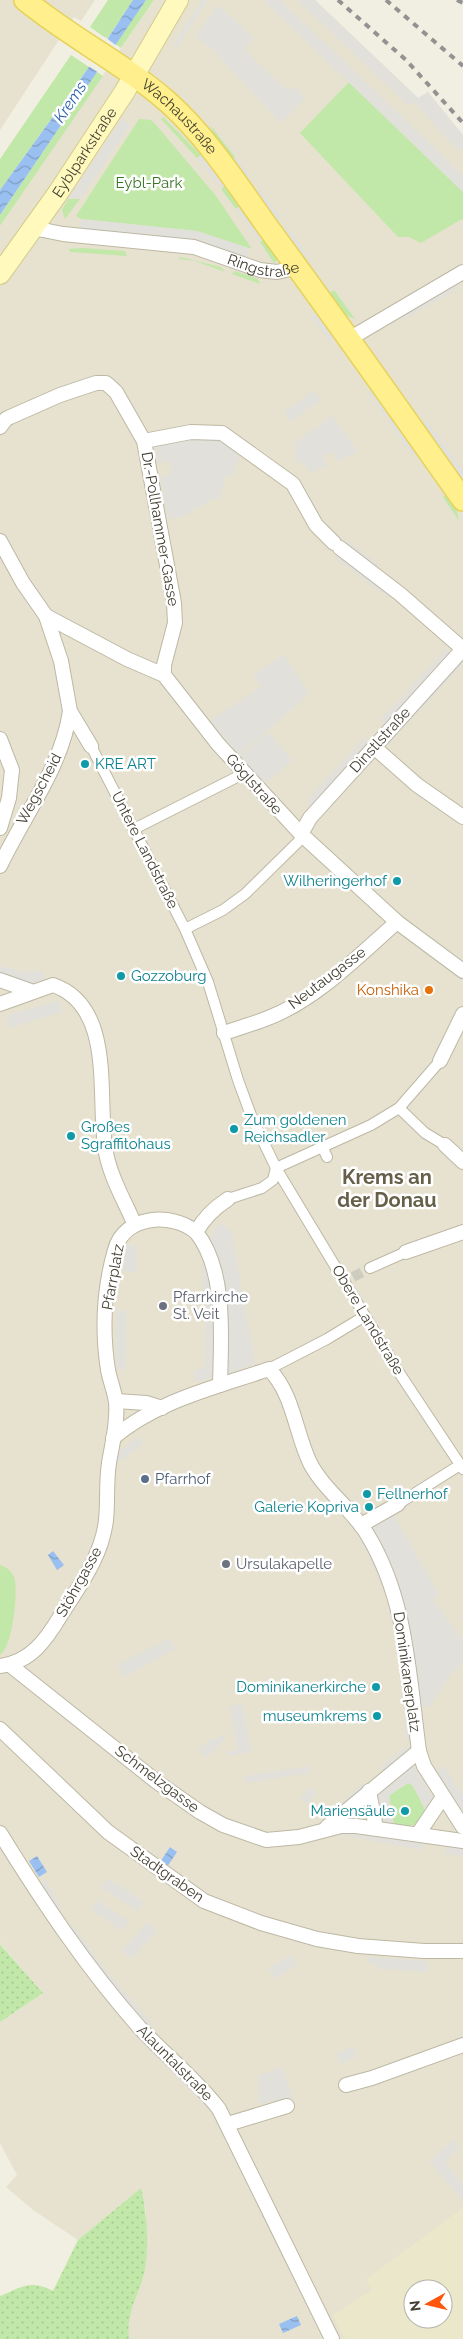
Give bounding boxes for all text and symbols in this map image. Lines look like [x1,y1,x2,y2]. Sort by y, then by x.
street label: Wachaustraße [138,75,221,158]
water label: Krems [49,78,91,126]
street label: Eyblparkstraße [49,104,121,201]
park label: Eybl-Park [115,174,183,192]
street label: Ringstraße [225,250,301,281]
street label: Dr.-Pollhammer-Gasse [138,450,182,608]
street label: Dinstlstraße [346,703,414,776]
street label: Wegscheid [13,750,65,828]
street label: Göglstraße [222,750,286,818]
place label: KRE ART [95,755,156,773]
marker: KRE ART [79,758,91,770]
street label: Untere Landstraße [108,788,182,912]
place label: Wilheringerhof [283,872,388,890]
marker: Wilheringerhof [391,875,403,887]
street label: Neutaugasse [285,943,369,1013]
place label: Gozzoburg [131,967,207,985]
marker: Gozzoburg [115,970,127,982]
place label: Konshika [357,981,419,999]
marker: Konshika [423,984,435,996]
place label: Zum goldenen Reichsadler [244,1111,346,1146]
place label: Großes Sgraffitohaus [81,1118,171,1153]
marker: Zum goldenen Reichsadler [228,1123,240,1135]
marker: Großes Sgraffitohaus [65,1130,77,1142]
district label: Krems an der Donau [337,1165,437,1212]
street label: Pfarrplatz [98,1243,128,1311]
street label: Obere Landstraße [328,1262,408,1378]
place label: Pfarrkirche St. Veit [173,1288,248,1323]
marker: Pfarrkirche St. Veit [157,1300,169,1312]
place label: Pfarrhof [155,1470,211,1488]
marker: Pfarrhof [139,1473,151,1485]
place label: Fellnerhof [377,1485,449,1503]
marker: Fellnerhof [361,1488,373,1500]
place label: Galerie Kopriva [254,1498,359,1516]
marker: Galerie Kopriva [363,1501,375,1513]
street label: Stöhrgasse [52,1544,106,1620]
place label: Ursulakapelle [236,1555,332,1573]
marker: Ursulakapelle [220,1558,232,1570]
street label: Dominikanerplatz [390,1611,424,1733]
place label: Dominikanerkirche [236,1678,366,1696]
marker: Dominikanerkirche [370,1681,382,1693]
place label: museumkrems [263,1707,367,1725]
marker: museumkrems [371,1710,383,1722]
street label: Schmelzgasse [111,1742,203,1817]
place label: Mariensäule [310,1802,395,1820]
marker: Mariensäule [399,1805,411,1817]
street label: Stadtgraben [127,1842,207,1906]
street label: Alauntalstraße [133,2021,217,2105]
north arrow [403,2279,453,2329]
text: N [406,2299,424,2312]

